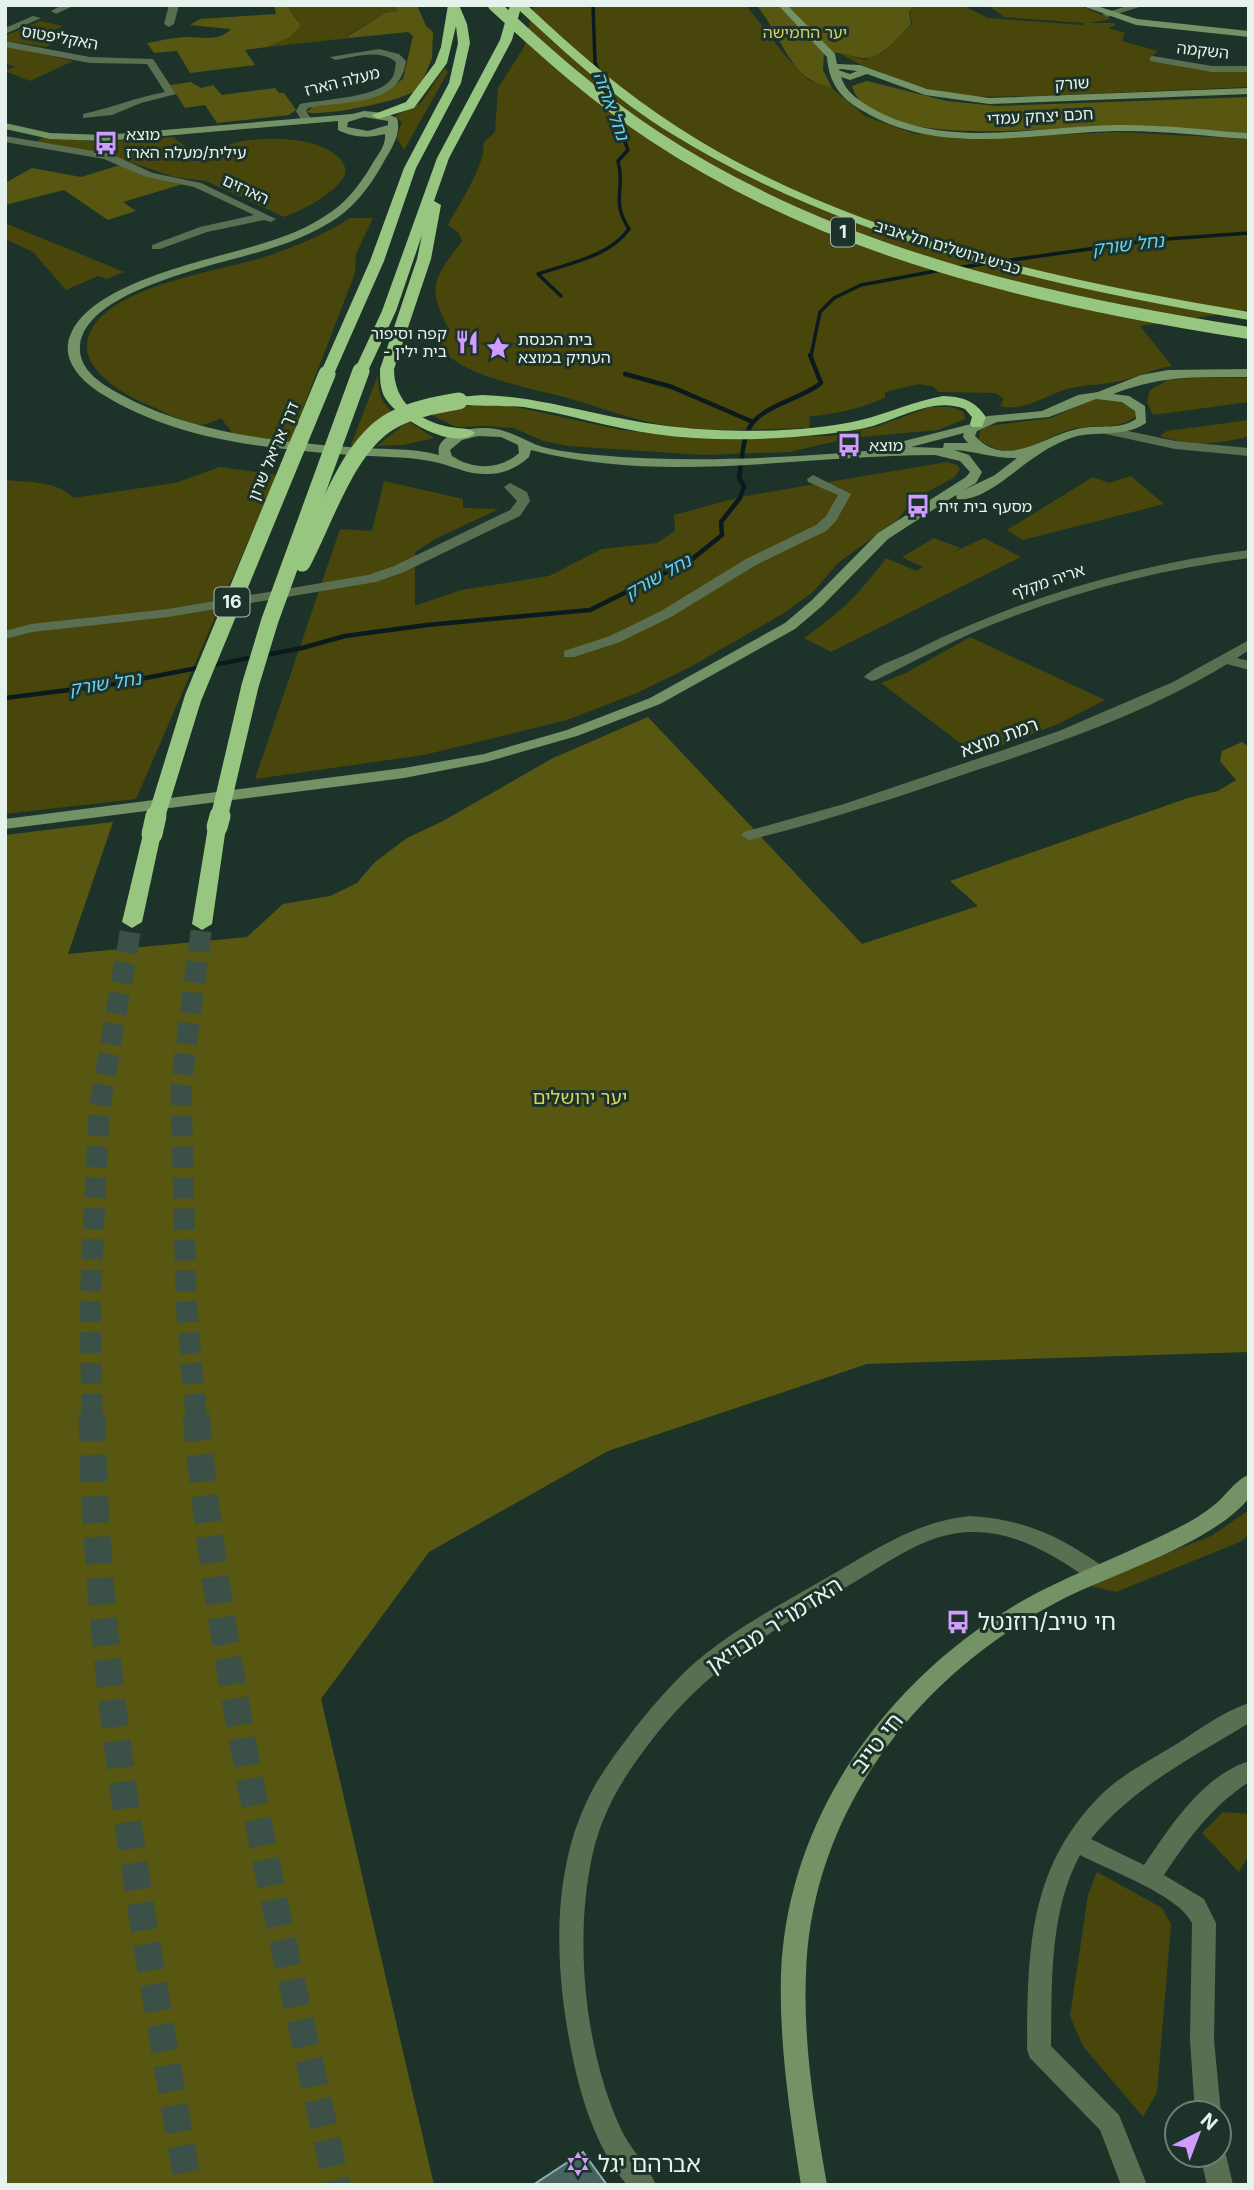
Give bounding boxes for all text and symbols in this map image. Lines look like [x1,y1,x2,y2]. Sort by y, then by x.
street label: האקליפטוס [20,20,100,54]
park label: יער החמישה [763,22,847,42]
street label: השקמה [1176,37,1230,63]
street label: מעלה הארז [302,62,382,100]
water label: נחל ארזה [589,69,634,144]
street label: שורק [1054,72,1090,94]
street label: חכם יצחק עמדי [986,103,1094,129]
place label: מוצא עילית/מעלה הארז [126,124,246,162]
bus stop icon: מוצא עילית/מעלה הארז [92,129,120,157]
street label: הארזים [220,170,272,208]
street label: כביש ירושלים תל אביב [873,215,1023,279]
road number: 1 [831,218,855,246]
water label: נחל שורק [1091,230,1166,259]
place label: קפה וסיפור - בית ילין [371,323,447,361]
restaurant icon: קפה וסיפור - בית ילין [453,328,481,356]
place label: בית הכנסת העתיק במוצא [518,329,611,367]
place icon: בית הכנסת העתיק במוצא [484,334,512,362]
street label: דרך אריאל שרון [243,398,303,503]
bus stop icon: מוצא [835,431,863,459]
place label: מוצא [869,435,903,455]
bus stop icon: מסעף בית זית [904,492,932,520]
place label: מסעף בית זית [938,496,1032,516]
water label: נחל שורק [621,549,695,603]
street label: אריה מקלף [1009,559,1087,603]
road number: 16 [215,588,250,616]
water label: נחל שורק [68,667,143,700]
street label: רמת מוצא [957,713,1041,762]
park label: יער ירושלים [533,1086,627,1109]
street label: האדמו"ר מבויאן [701,1571,847,1679]
bus stop icon: חי טייב/רוזנטל [944,1608,972,1636]
place label: חי טייב/רוזנטל [978,1608,1116,1636]
street label: חי טייב [845,1707,909,1779]
north arrow [1163,2099,1233,2169]
text: N [1196,2108,1222,2135]
synagogue icon: אברהם יגל [564,2150,592,2178]
place label: אברהם יגל [598,2150,701,2178]

